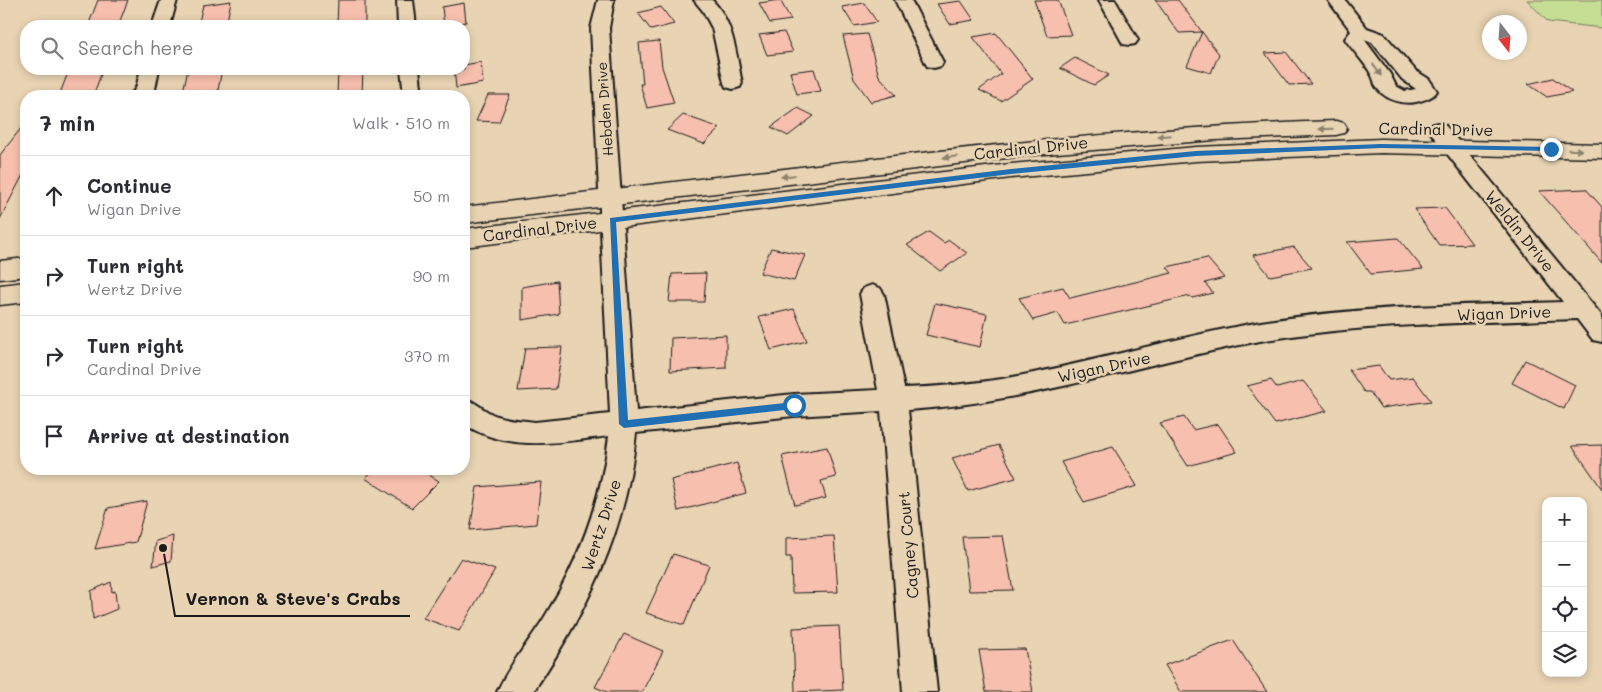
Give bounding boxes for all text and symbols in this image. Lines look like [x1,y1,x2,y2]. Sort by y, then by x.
north arrow [1482,15,1527,60]
search box [20,20,470,75]
icon: search [38,34,66,62]
text: Search here [78,35,194,60]
street label: Hebden Drive [592,61,617,157]
one-way arrow [1372,63,1382,77]
text: 7 min [40,109,95,136]
text: Walk · 510 m [352,112,450,133]
street label: Cardinal Drive [1378,117,1494,140]
one-way arrow [1318,125,1334,133]
street label: Cardinal Drive [973,131,1089,164]
one-way arrow [1155,132,1171,140]
route end [1540,138,1563,161]
one-way arrow [1567,146,1583,154]
one-way arrow [941,153,957,161]
one-way arrow [780,172,796,180]
text: Continue [87,173,172,198]
icon: ahead [40,182,68,210]
text: 50 m [413,185,450,206]
street label: Weldin Drive [1481,185,1560,276]
text: Wigan Drive [87,198,181,219]
street label: Cardinal Drive [482,211,598,246]
text: Turn right [87,253,184,278]
icon: right [40,262,68,290]
text: 90 m [413,265,450,286]
text: Wertz Drive [87,278,182,299]
street label: Wigan Drive [1456,300,1552,325]
text: Turn right [87,333,184,358]
icon: right [40,342,68,370]
text: 370 m [404,345,450,366]
street label: Wigan Drive [1056,346,1152,387]
text: Cardinal Drive [87,358,202,379]
route start [783,394,806,417]
icon: arrive [40,422,68,450]
text: Arrive at destination [87,423,290,448]
street label: Wertz Drive [576,476,625,573]
street label: Cagney Court [892,491,923,600]
map controls [1542,497,1587,677]
button: + [1542,497,1587,542]
button: − [1542,542,1587,587]
callout: Vernon & Steve's Crabs [175,583,410,616]
text: Vernon & Steve's Crabs [185,586,401,610]
button: locate [1542,587,1587,632]
button: layers [1542,632,1587,677]

